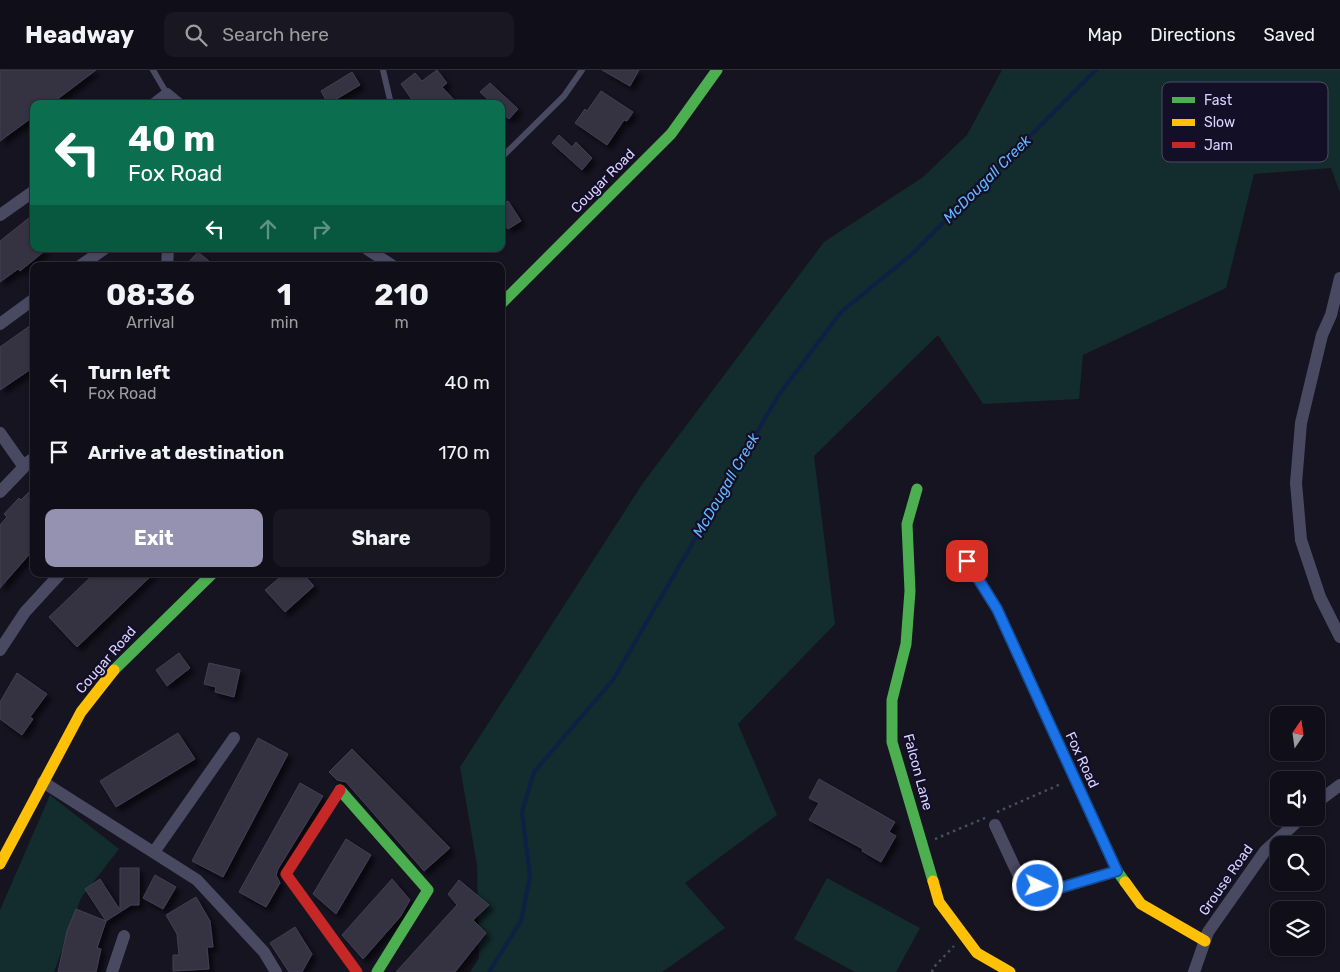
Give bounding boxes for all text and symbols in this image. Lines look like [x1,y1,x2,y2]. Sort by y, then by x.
search box [164,12,514,57]
text: Headway [25,21,134,49]
icon: search [182,21,210,49]
text: Search here [222,23,329,46]
text: Map [1087,24,1122,46]
text: Directions [1150,24,1236,46]
text: Saved [1264,24,1315,46]
legend [1162,82,1328,162]
text: Fast [1204,92,1233,109]
text: Slow [1204,114,1235,131]
text: 40 m [128,118,215,160]
icon: left [45,120,110,185]
water label: McDougall Creek [939,131,1035,227]
text: Jam [1204,137,1233,154]
street label: Cougar Road [567,145,639,217]
text: Fox Road [128,160,222,187]
icon: left [201,215,229,243]
icon: ahead [254,215,282,243]
icon: right [307,215,335,243]
text: 08:36 [106,277,195,313]
text: 1 [277,277,292,313]
text: 210 [374,277,429,313]
text: Arrival [126,313,174,332]
text: min [271,313,298,332]
text: m [395,313,409,332]
text: Turn left [88,361,170,384]
icon: left [45,368,73,396]
text: 40 m [445,371,490,394]
text: Fox Road [88,384,157,403]
water label: McDougall Creek [689,430,763,540]
icon: arrive [45,438,73,466]
text: Arrive at destination [88,441,284,464]
text: 170 m [439,441,490,464]
button: Exit [45,509,263,567]
button: Share [273,509,490,567]
pin [946,540,988,582]
icon: arrive [953,547,981,575]
street label: Cougar Road [72,623,140,697]
north arrow [1270,706,1325,761]
map controls [1270,706,1325,956]
street label: Fox Road [1062,729,1102,791]
street label: Falcon Lane [900,732,936,812]
button: sound [1270,771,1325,826]
button: search [1270,836,1325,891]
street label: Grouse Road [1195,841,1257,919]
position arrow [1011,859,1063,911]
button: layers [1270,901,1325,956]

